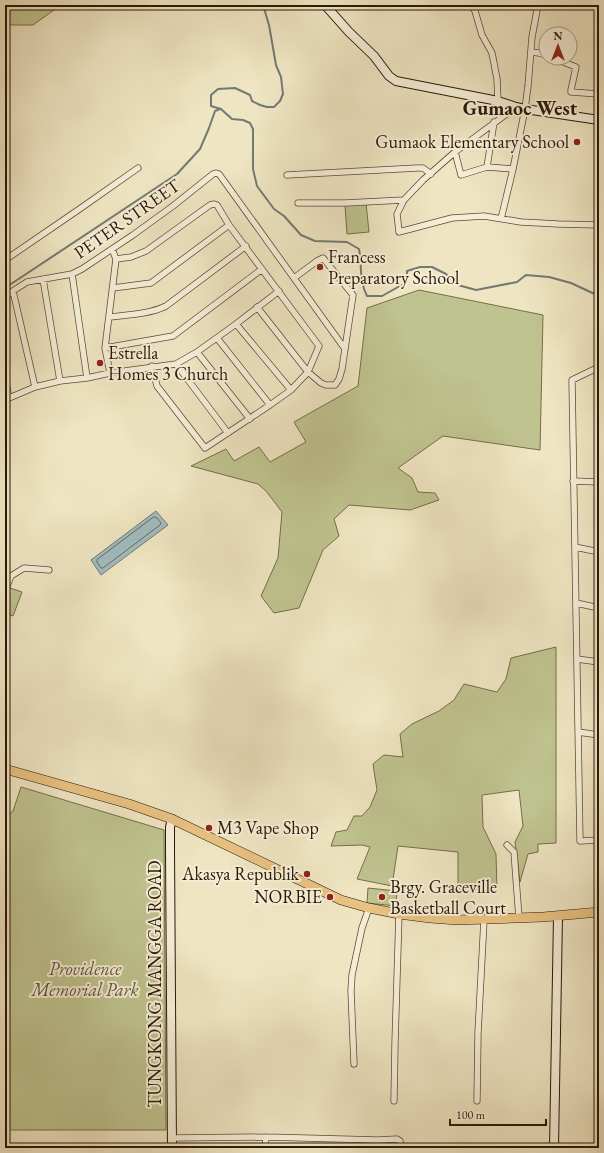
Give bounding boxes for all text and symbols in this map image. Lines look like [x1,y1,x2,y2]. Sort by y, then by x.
north arrow [538,26,578,66]
text: N [554,29,563,43]
district label: Gumaoc West [463,95,578,121]
place label: Gumaok Elementary School [375,130,569,153]
marker: Gumaok Elementary School [572,137,582,147]
street label: PETER STREET [69,173,185,264]
place label: Francess Preparatory School [328,245,459,289]
marker: Francess Preparatory School [315,262,325,272]
place label: Estrella Homes 3 Church [108,341,228,385]
marker: Estrella Homes 3 Church [95,358,105,368]
place label: M3 Vape Shop [217,816,319,839]
marker: M3 Vape Shop [204,823,214,833]
street label: TUNGKONG MANGGA ROAD [143,861,166,1107]
place label: Akasya Republik [181,862,300,885]
marker: Akasya Republik [302,869,312,879]
place label: Brgy. Graceville Basketball Court [390,875,506,919]
place label: NORBIE [254,885,322,908]
marker: NORBIE [325,892,335,902]
marker: Brgy. Graceville Basketball Court [377,892,387,902]
park label: Providence Memorial Park [30,957,139,1001]
scale bar [450,1101,546,1127]
text: 100 m [456,1107,486,1123]

